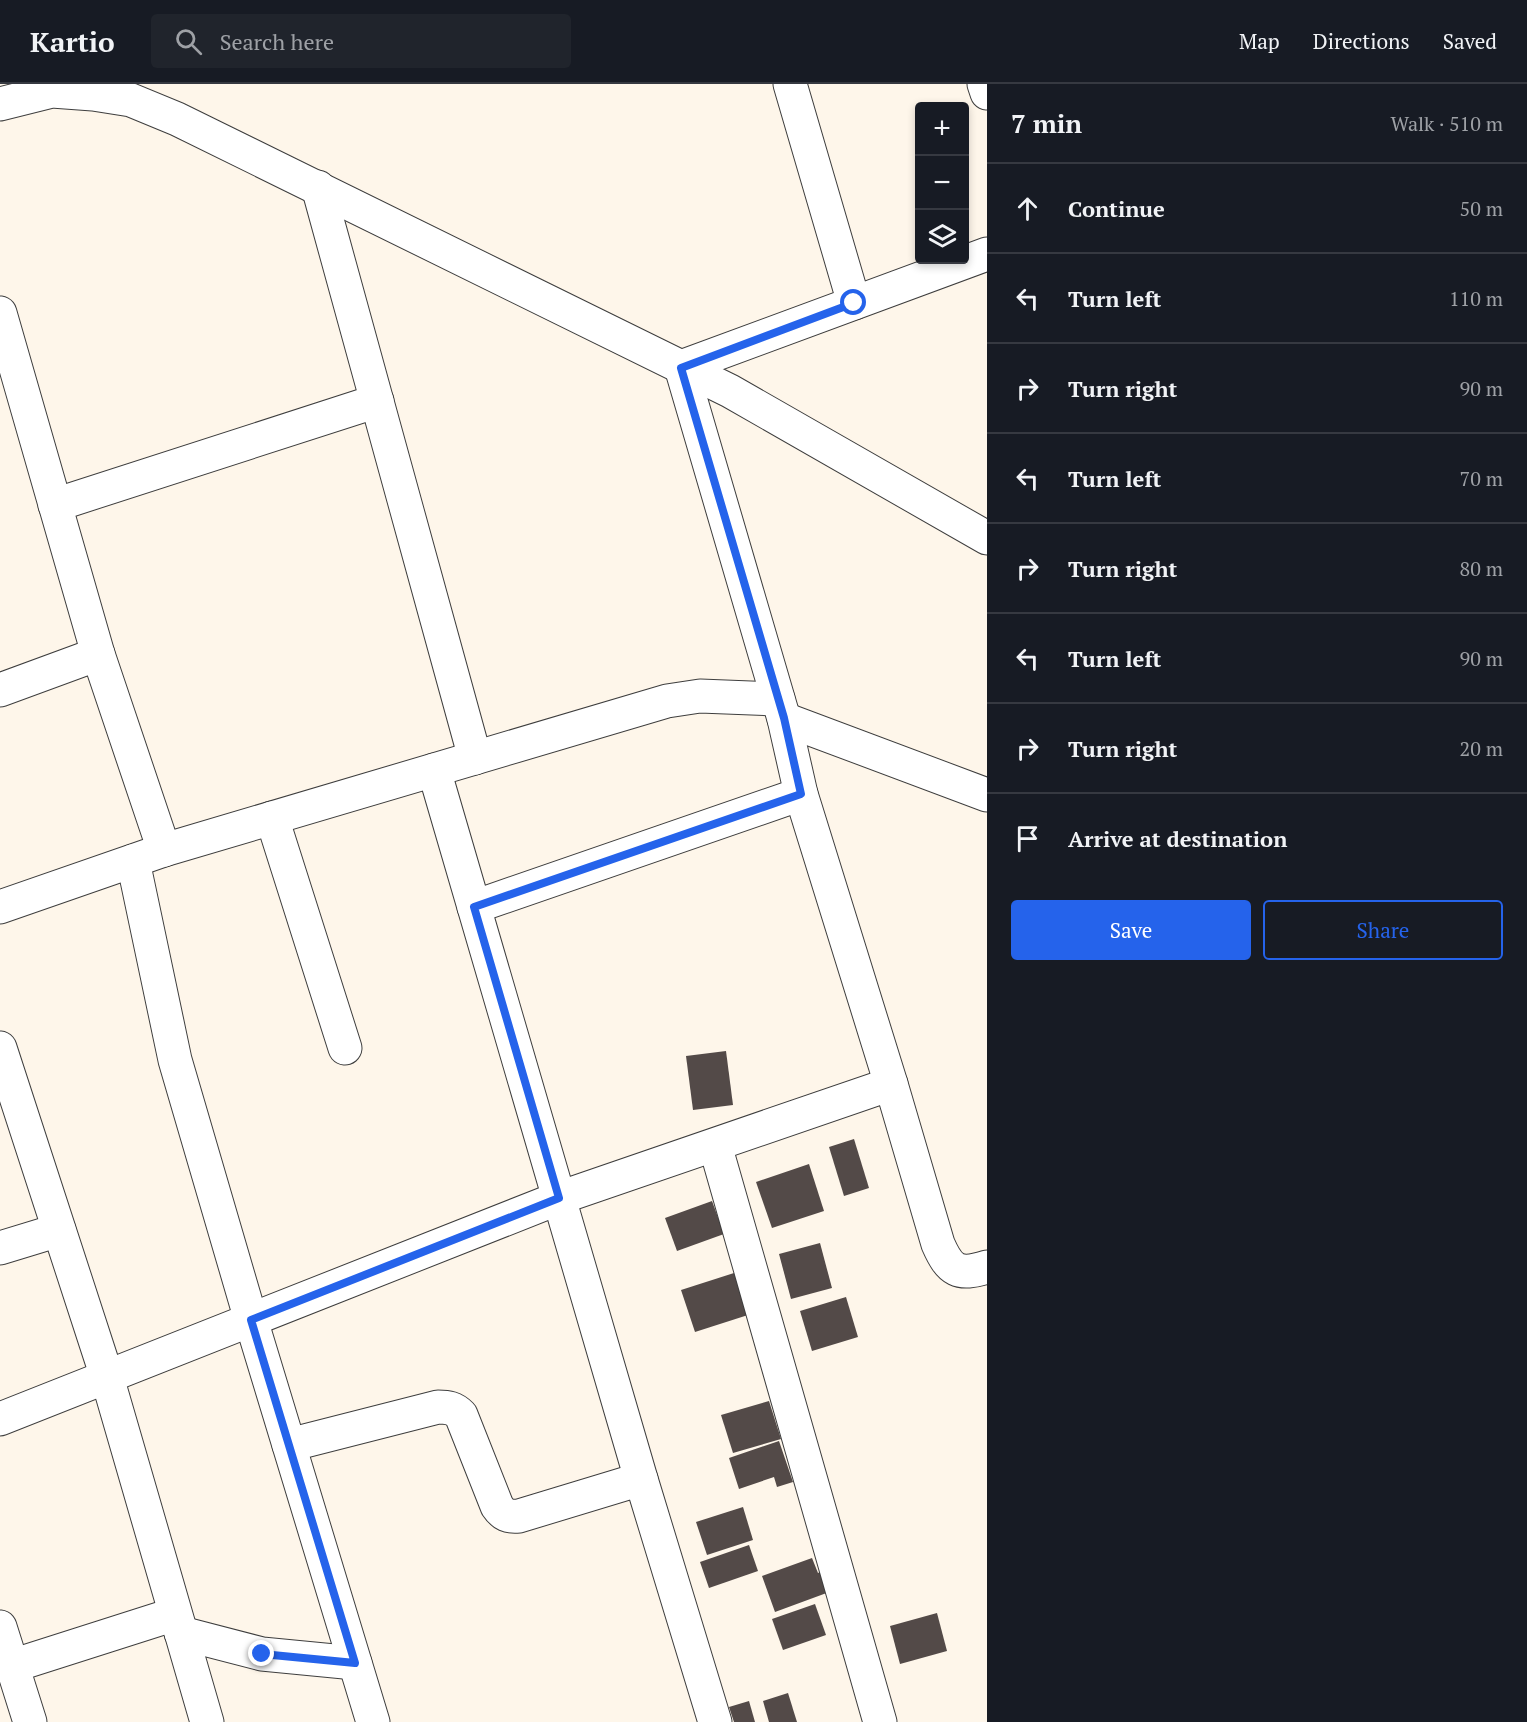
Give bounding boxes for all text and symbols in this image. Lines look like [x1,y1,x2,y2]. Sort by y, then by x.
search box [151,14,571,68]
text: Kartio [30,23,115,60]
icon: search [172,25,205,58]
text: Search here [220,27,334,56]
text: Map [1239,27,1280,55]
text: Directions [1313,27,1410,55]
text: Saved [1443,27,1497,55]
map controls [915,102,969,264]
button: + [915,102,969,156]
text: 7 min [1011,106,1082,140]
text: Walk · 510 m [1391,110,1503,137]
button: − [915,156,969,210]
icon: ahead [1011,192,1044,225]
text: Continue [1068,194,1165,223]
text: 50 m [1460,195,1503,222]
button: layers [915,210,969,264]
icon: left [1011,282,1044,315]
text: Turn left [1068,284,1161,313]
text: 110 m [1449,285,1503,312]
route start [840,289,866,315]
icon: right [1011,372,1044,405]
text: Turn right [1068,374,1177,403]
text: 90 m [1460,375,1503,402]
icon: left [1011,462,1044,495]
text: Turn left [1068,464,1161,493]
text: 70 m [1460,465,1503,492]
icon: right [1011,552,1044,585]
text: Turn right [1068,554,1177,583]
text: 80 m [1460,555,1503,582]
icon: left [1011,642,1044,675]
text: Turn left [1068,644,1161,673]
text: 90 m [1460,645,1503,672]
icon: right [1011,732,1044,765]
text: Turn right [1068,734,1177,763]
text: 20 m [1460,735,1503,762]
icon: arrive [1011,822,1044,855]
text: Arrive at destination [1068,824,1287,853]
button: Save [1011,900,1251,960]
button: Share [1263,900,1503,960]
route end [248,1640,274,1666]

